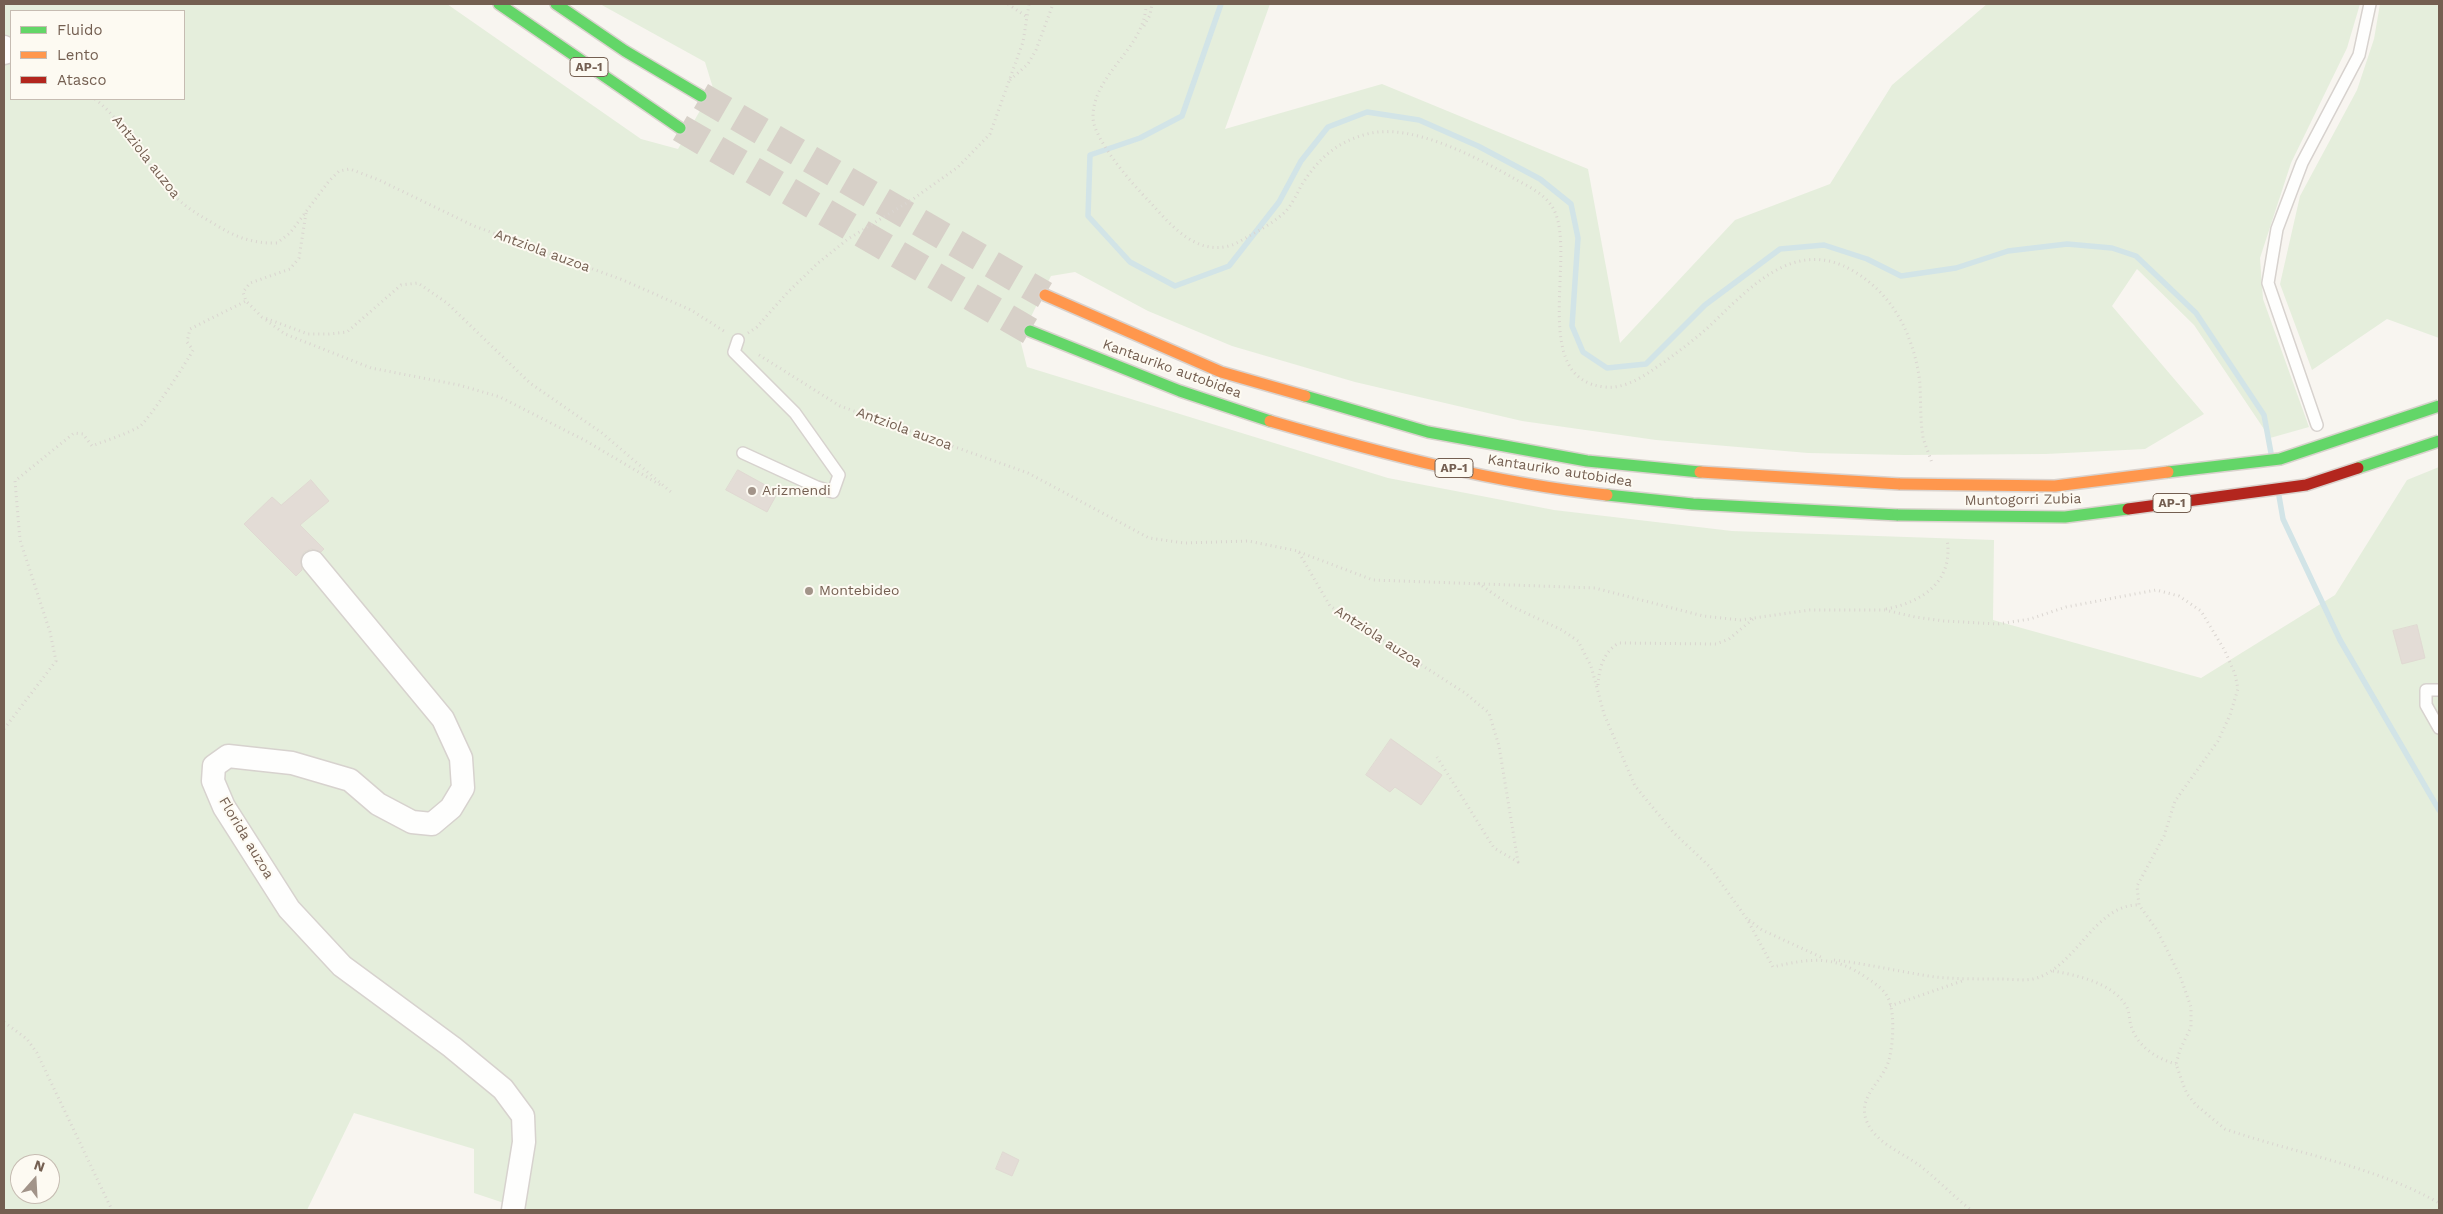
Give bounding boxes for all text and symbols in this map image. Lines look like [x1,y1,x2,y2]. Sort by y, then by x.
legend [10,10,185,100]
text: Fluido [57,21,102,39]
text: Lento [57,46,99,64]
road number: AP-1 [570,58,608,76]
text: Atasco [57,71,106,89]
street label: Antziola auzoa [108,112,184,202]
street label: Antziola auzoa [492,226,592,276]
street label: Kantauriko autobidea [1100,336,1244,402]
street label: Antziola auzoa [854,404,954,454]
street label: Kantauriko autobidea [1486,451,1634,491]
road number: AP-1 [1435,458,1473,478]
place label: Arizmendi [762,483,831,499]
marker: Arizmendi [746,485,758,497]
street label: Muntogorri Zubia [1965,491,2081,509]
road number: AP-1 [2153,493,2191,512]
place label: Montebideo [819,583,900,599]
marker: Montebideo [803,585,815,597]
street label: Antziola auzoa [1331,603,1425,671]
street label: Florida auzoa [215,794,277,882]
north arrow [10,1154,60,1204]
text: N [32,1157,47,1175]

